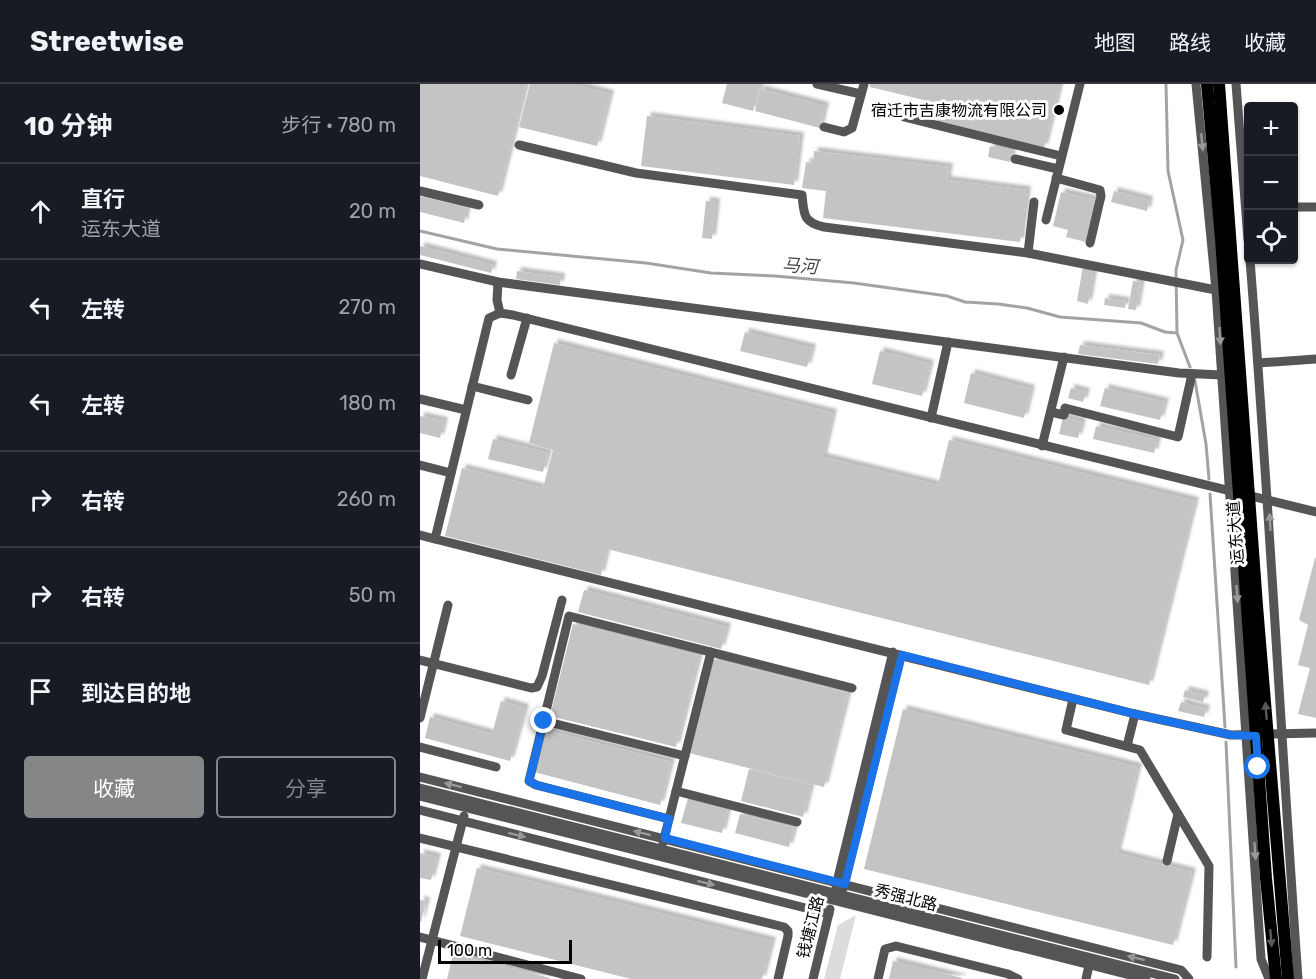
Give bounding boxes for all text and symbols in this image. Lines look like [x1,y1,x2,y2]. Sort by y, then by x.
text: Streetwise [30,25,184,58]
text: 地图 [1094,30,1136,55]
text: 路线 [1169,30,1211,55]
text: 收藏 [1244,30,1286,55]
place label: 宿迁市吉康物流有限公司 [871,101,1047,120]
map controls [1244,102,1298,264]
button: + [1244,102,1298,156]
marker: 宿迁市吉康物流有限公司 [1052,103,1066,117]
text: 10 分钟 [24,111,112,142]
text: 步行 · 780 m [281,113,396,137]
one-way arrow [1197,133,1207,152]
button: − [1244,156,1298,210]
text: 直行 [81,186,125,213]
icon: ahead [24,195,57,228]
text: 20 m [349,199,396,223]
button: locate [1244,210,1298,264]
text: 运东大道 [81,217,161,241]
water label: 马河 [781,254,822,278]
icon: left [24,291,57,324]
text: 270 m [339,295,396,319]
text: 左转 [81,296,125,323]
one-way arrow [1215,327,1224,346]
icon: left [24,387,57,420]
text: 180 m [339,391,396,415]
text: 左转 [81,392,125,419]
icon: right [24,483,57,516]
text: 260 m [337,487,396,511]
text: 右转 [81,488,125,515]
street label: 运东大道 [1224,500,1247,566]
one-way arrow [1265,513,1274,532]
icon: right [24,579,57,612]
text: 50 m [349,583,396,607]
text: 右转 [81,584,125,611]
one-way arrow [1233,584,1242,603]
icon: arrive [24,675,57,708]
text: 到达目的地 [81,680,191,707]
one-way arrow [1261,702,1270,721]
route end [530,707,556,733]
route start [1244,753,1270,779]
button: 收藏 [24,756,204,818]
button: 分享 [216,756,396,818]
one-way arrow [444,780,462,789]
one-way arrow [633,827,651,837]
one-way arrow [508,830,527,840]
one-way arrow [1250,842,1259,861]
one-way arrow [697,878,716,888]
street label: 秀强北路 [873,881,939,914]
street label: 钱塘江路 [794,894,827,960]
one-way arrow [1266,929,1276,948]
scale bar [438,937,572,964]
text: 100 m [447,941,492,960]
one-way arrow [1127,953,1145,963]

